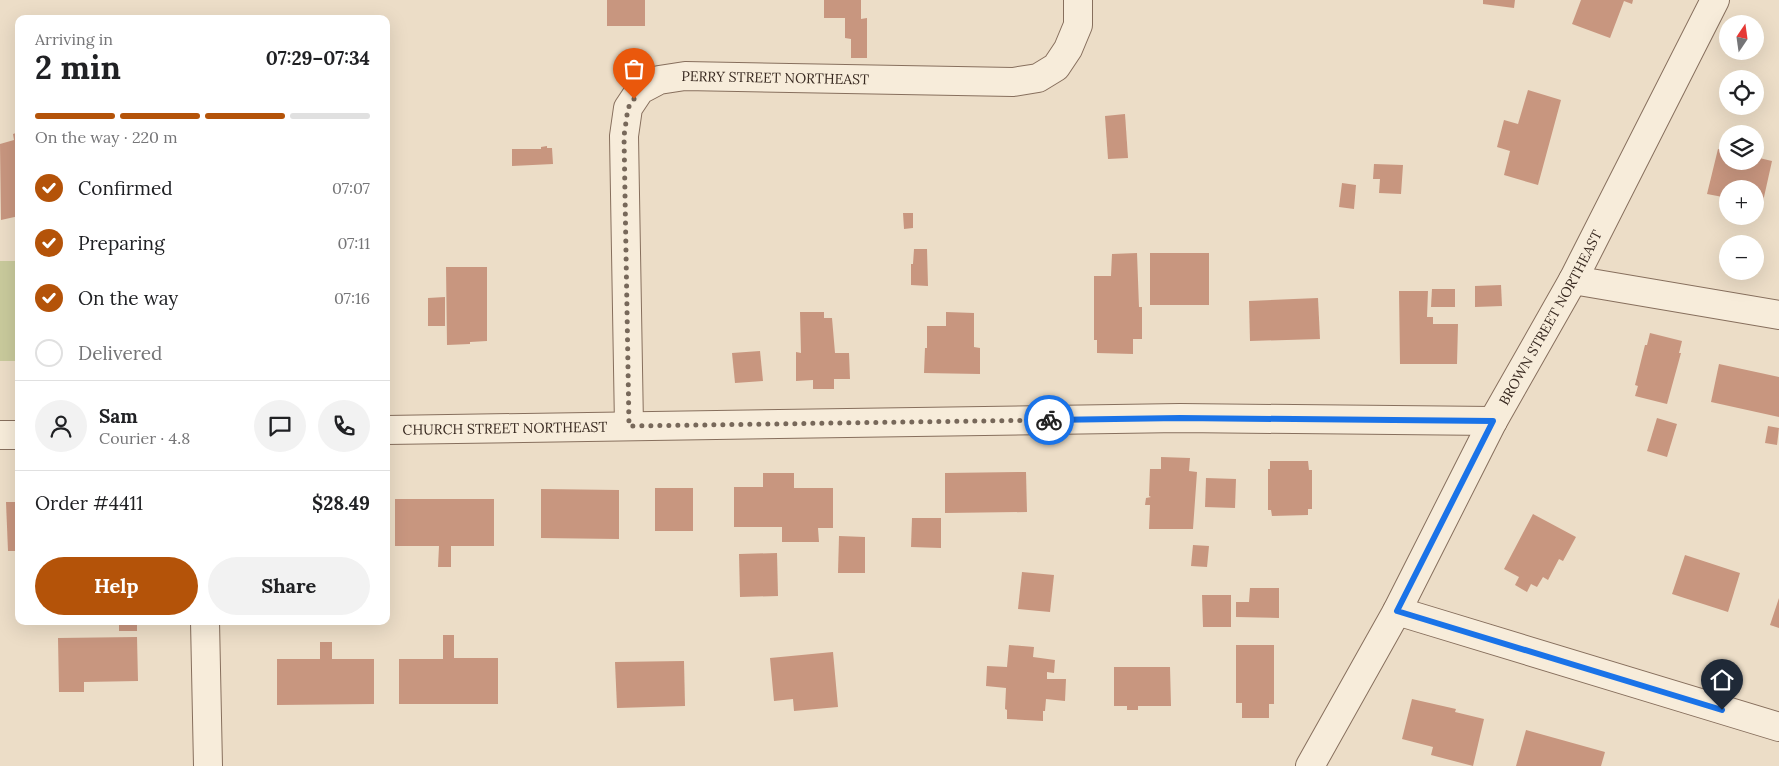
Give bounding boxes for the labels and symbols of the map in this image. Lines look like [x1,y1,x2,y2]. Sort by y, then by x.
north arrow [1719,15,1764,60]
pin [613,48,655,99]
street label: PERRY STREET NORTHEAST [681,67,869,88]
street label: BROWN STREET NORTHEAST [1495,227,1606,408]
courier [1024,395,1074,445]
street label: CHURCH STREET NORTHEAST [402,418,608,439]
pin [1701,659,1743,710]

